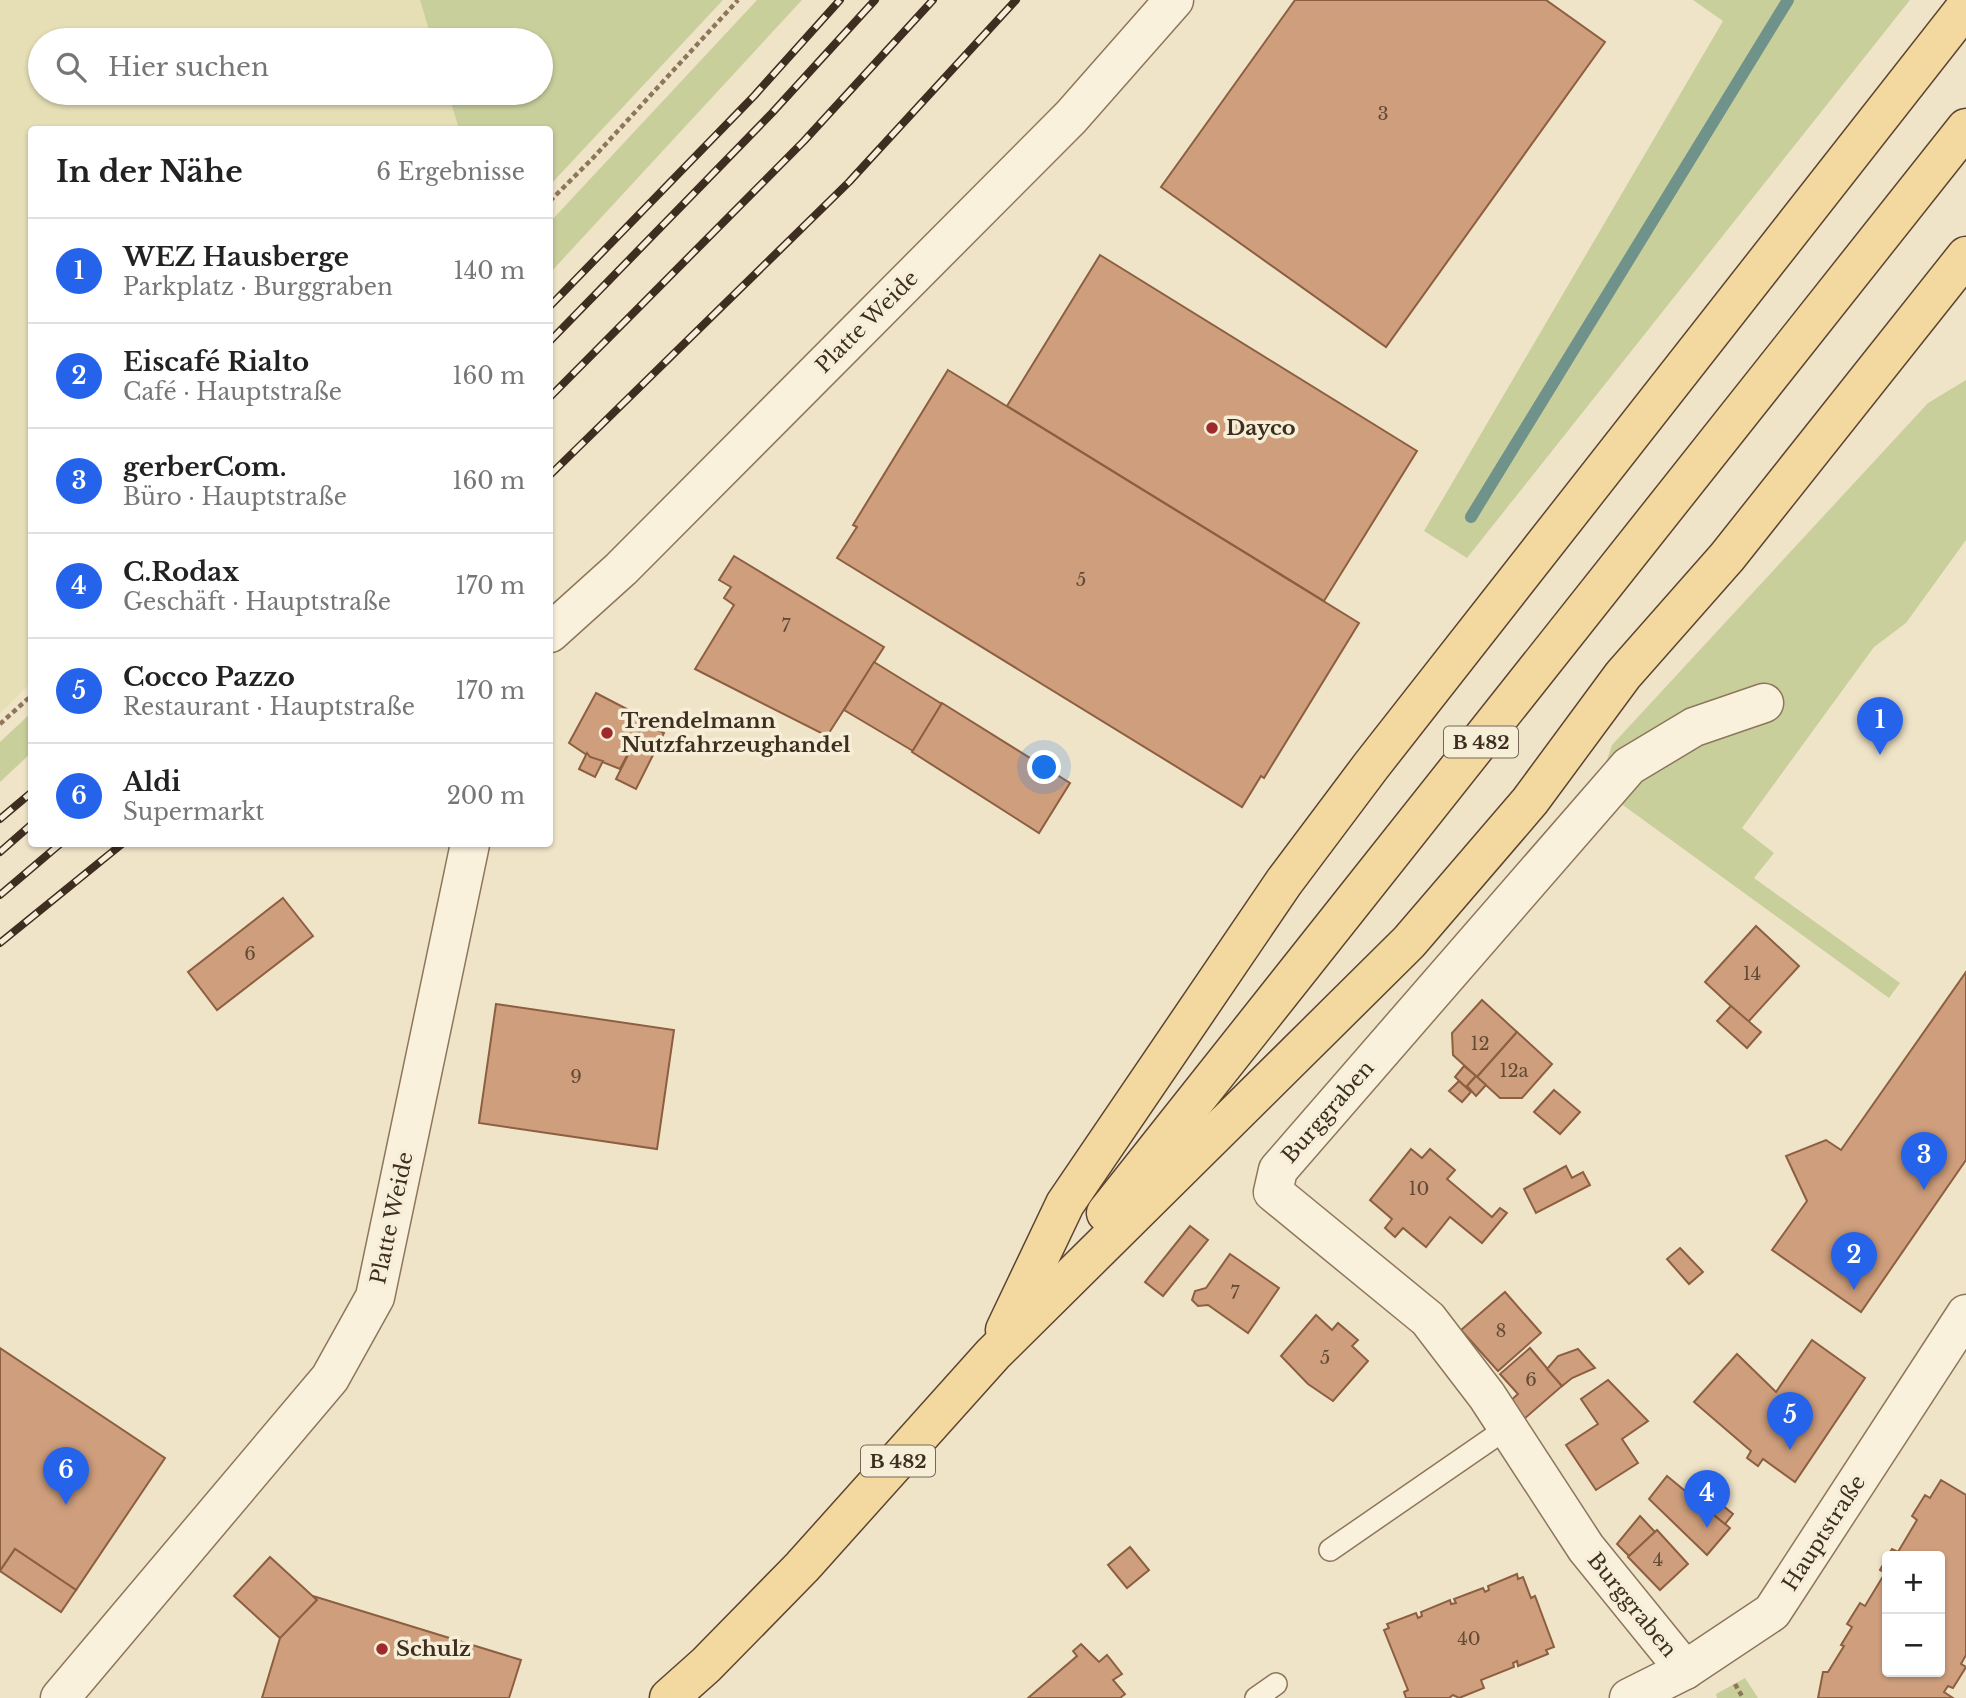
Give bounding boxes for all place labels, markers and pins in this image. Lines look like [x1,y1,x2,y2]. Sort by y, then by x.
place label: Dayco [1226,415,1296,441]
marker: Dayco [1204,420,1220,436]
pin: 1 [1857,697,1903,755]
place label: Trendelmann Nutzfahrzeughandel [621,708,851,758]
marker: Trendelmann Nutzfahrzeughandel [599,725,615,741]
pin: 3 [1901,1132,1947,1190]
pin: 2 [1831,1232,1877,1290]
pin: 5 [1767,1392,1813,1450]
pin: 6 [43,1447,89,1505]
pin: 4 [1684,1470,1730,1528]
place label: Schulz [396,1636,471,1662]
marker: Schulz [374,1641,390,1657]

